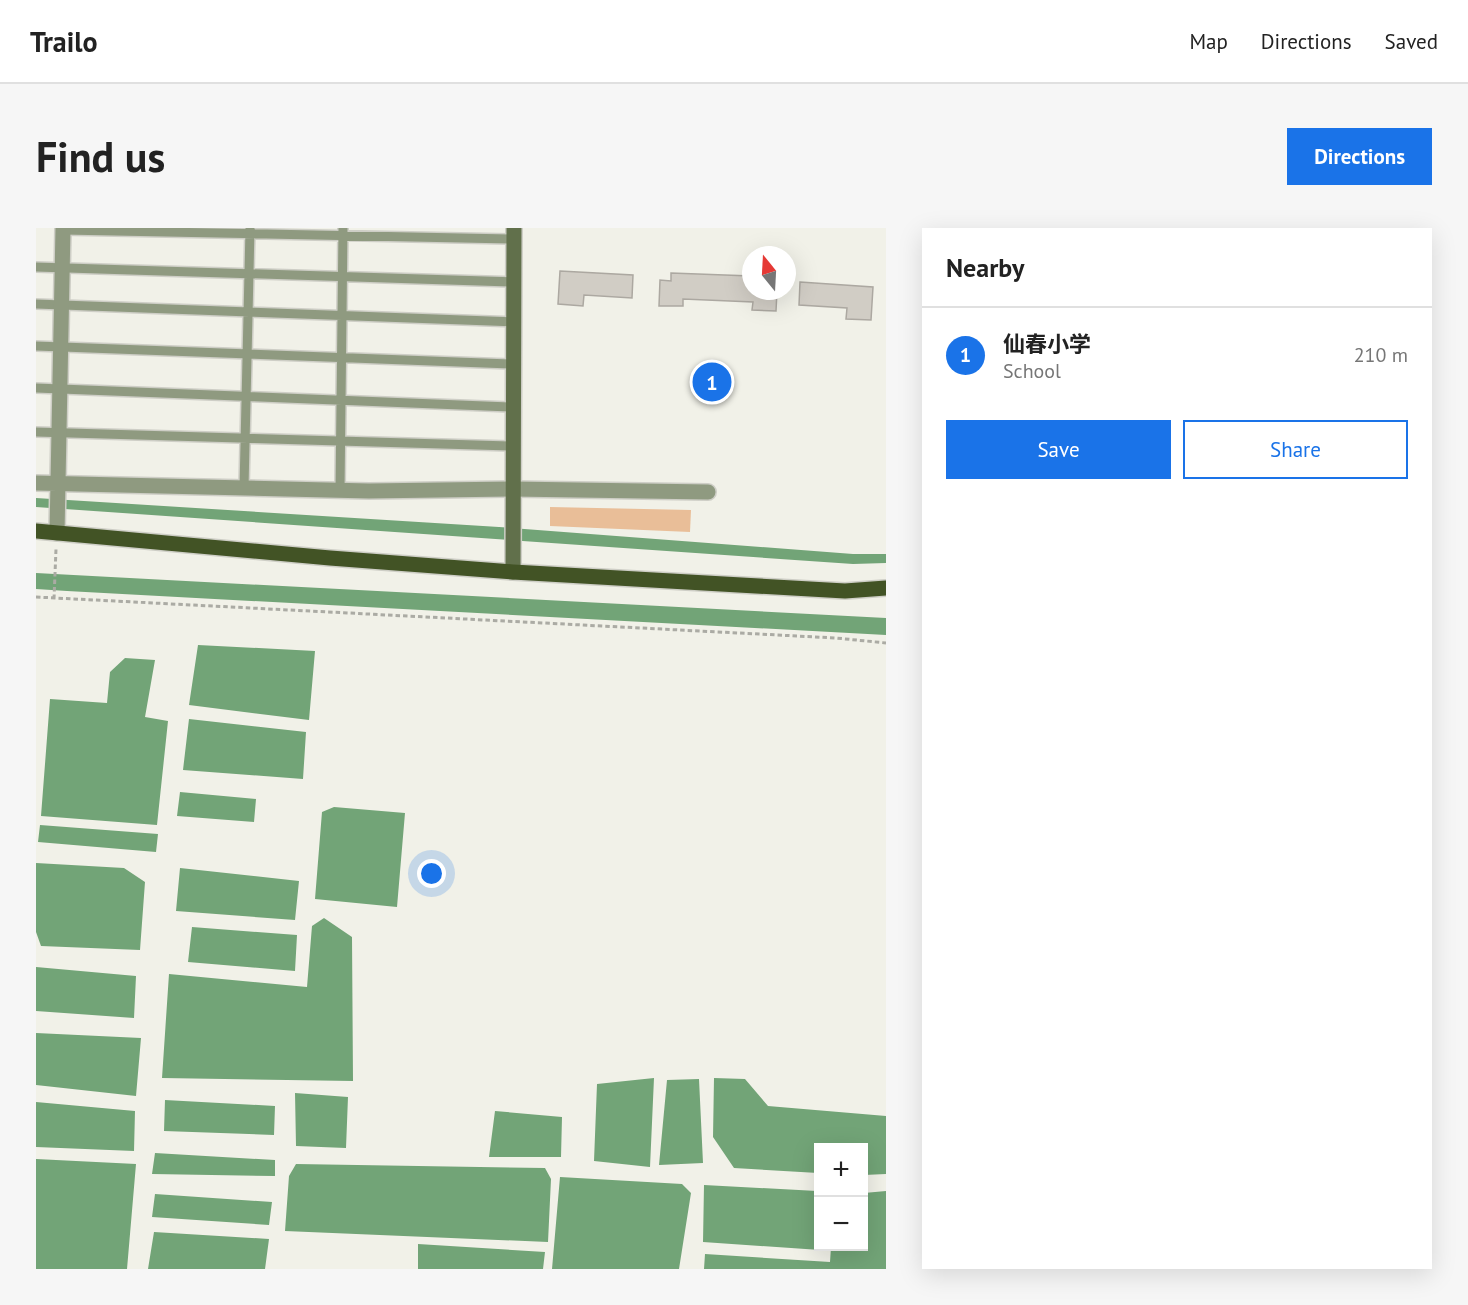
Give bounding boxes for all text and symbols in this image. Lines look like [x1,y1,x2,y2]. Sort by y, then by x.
text: Trailo [30,23,97,60]
text: Map [1189,28,1228,55]
text: Directions [1261,28,1352,55]
text: Saved [1385,28,1438,55]
button: Directions [1287,128,1432,185]
text: Find us [36,129,165,184]
north arrow [742,246,796,300]
text: Nearby [946,251,1024,284]
text: 仙春小学 [1003,330,1091,358]
text: 1 [960,342,971,368]
text: 210 m [1354,342,1408,368]
text: School [1003,358,1061,384]
pin: 1 [692,360,732,404]
button: Save [946,420,1171,479]
button: Share [1183,420,1408,479]
your location [417,859,446,888]
map controls [814,1143,868,1251]
button: + [814,1143,868,1197]
button: − [814,1197,868,1251]

